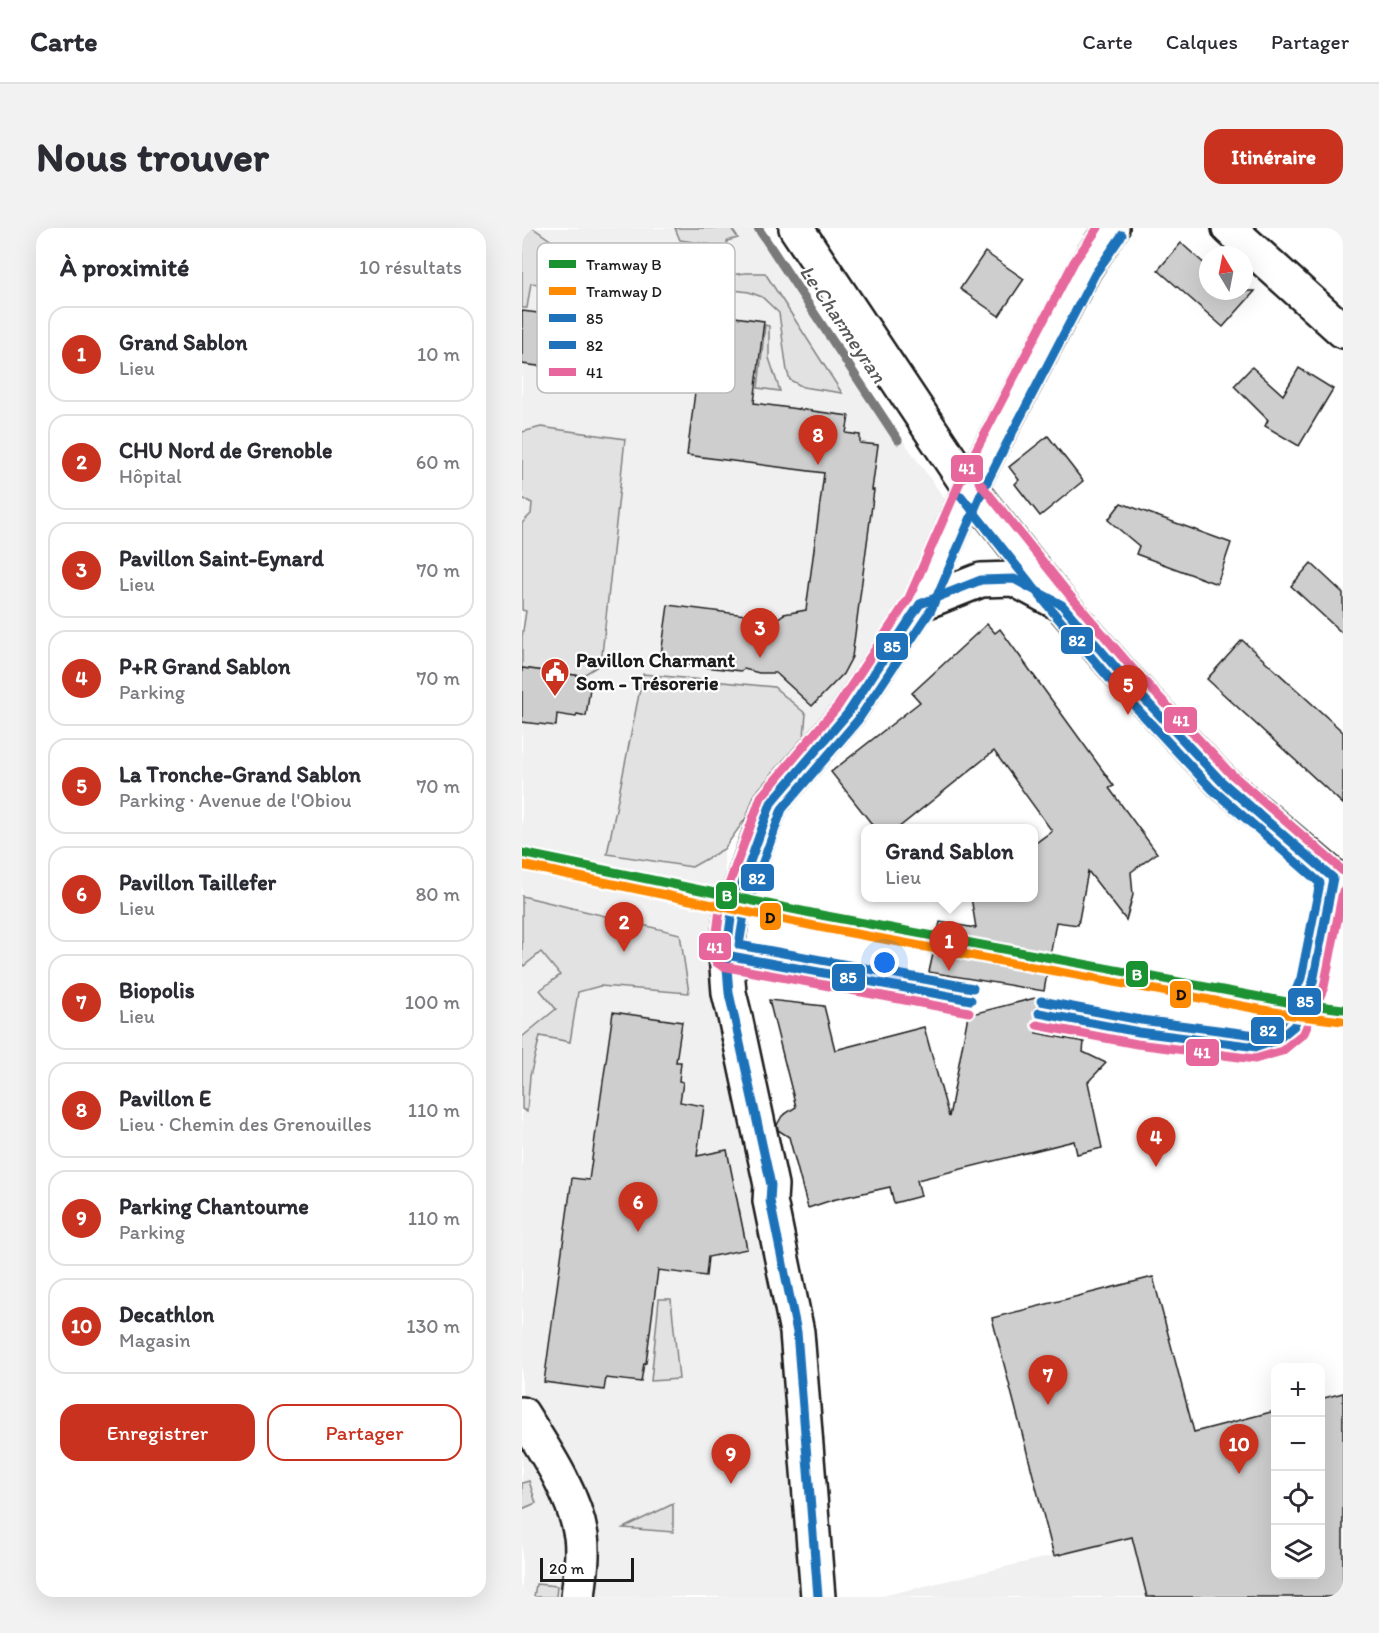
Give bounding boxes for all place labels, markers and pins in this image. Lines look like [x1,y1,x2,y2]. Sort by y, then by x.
pin: 8 [798,416,838,465]
pin: 3 [740,608,780,658]
place label: Pavillon Charmant Som - Trésorerie [576,648,736,695]
public building icon: Pavillon Charmant Som - Trésorerie [539,656,571,698]
pin: 5 [1108,666,1148,715]
pin: 2 [604,902,644,952]
pin: 1 [930,922,968,971]
pin: 4 [1136,1118,1176,1167]
pin: 6 [618,1182,658,1232]
pin: 7 [1028,1356,1068,1405]
pin: 10 [1220,1424,1258,1474]
pin: 9 [712,1434,750,1484]

